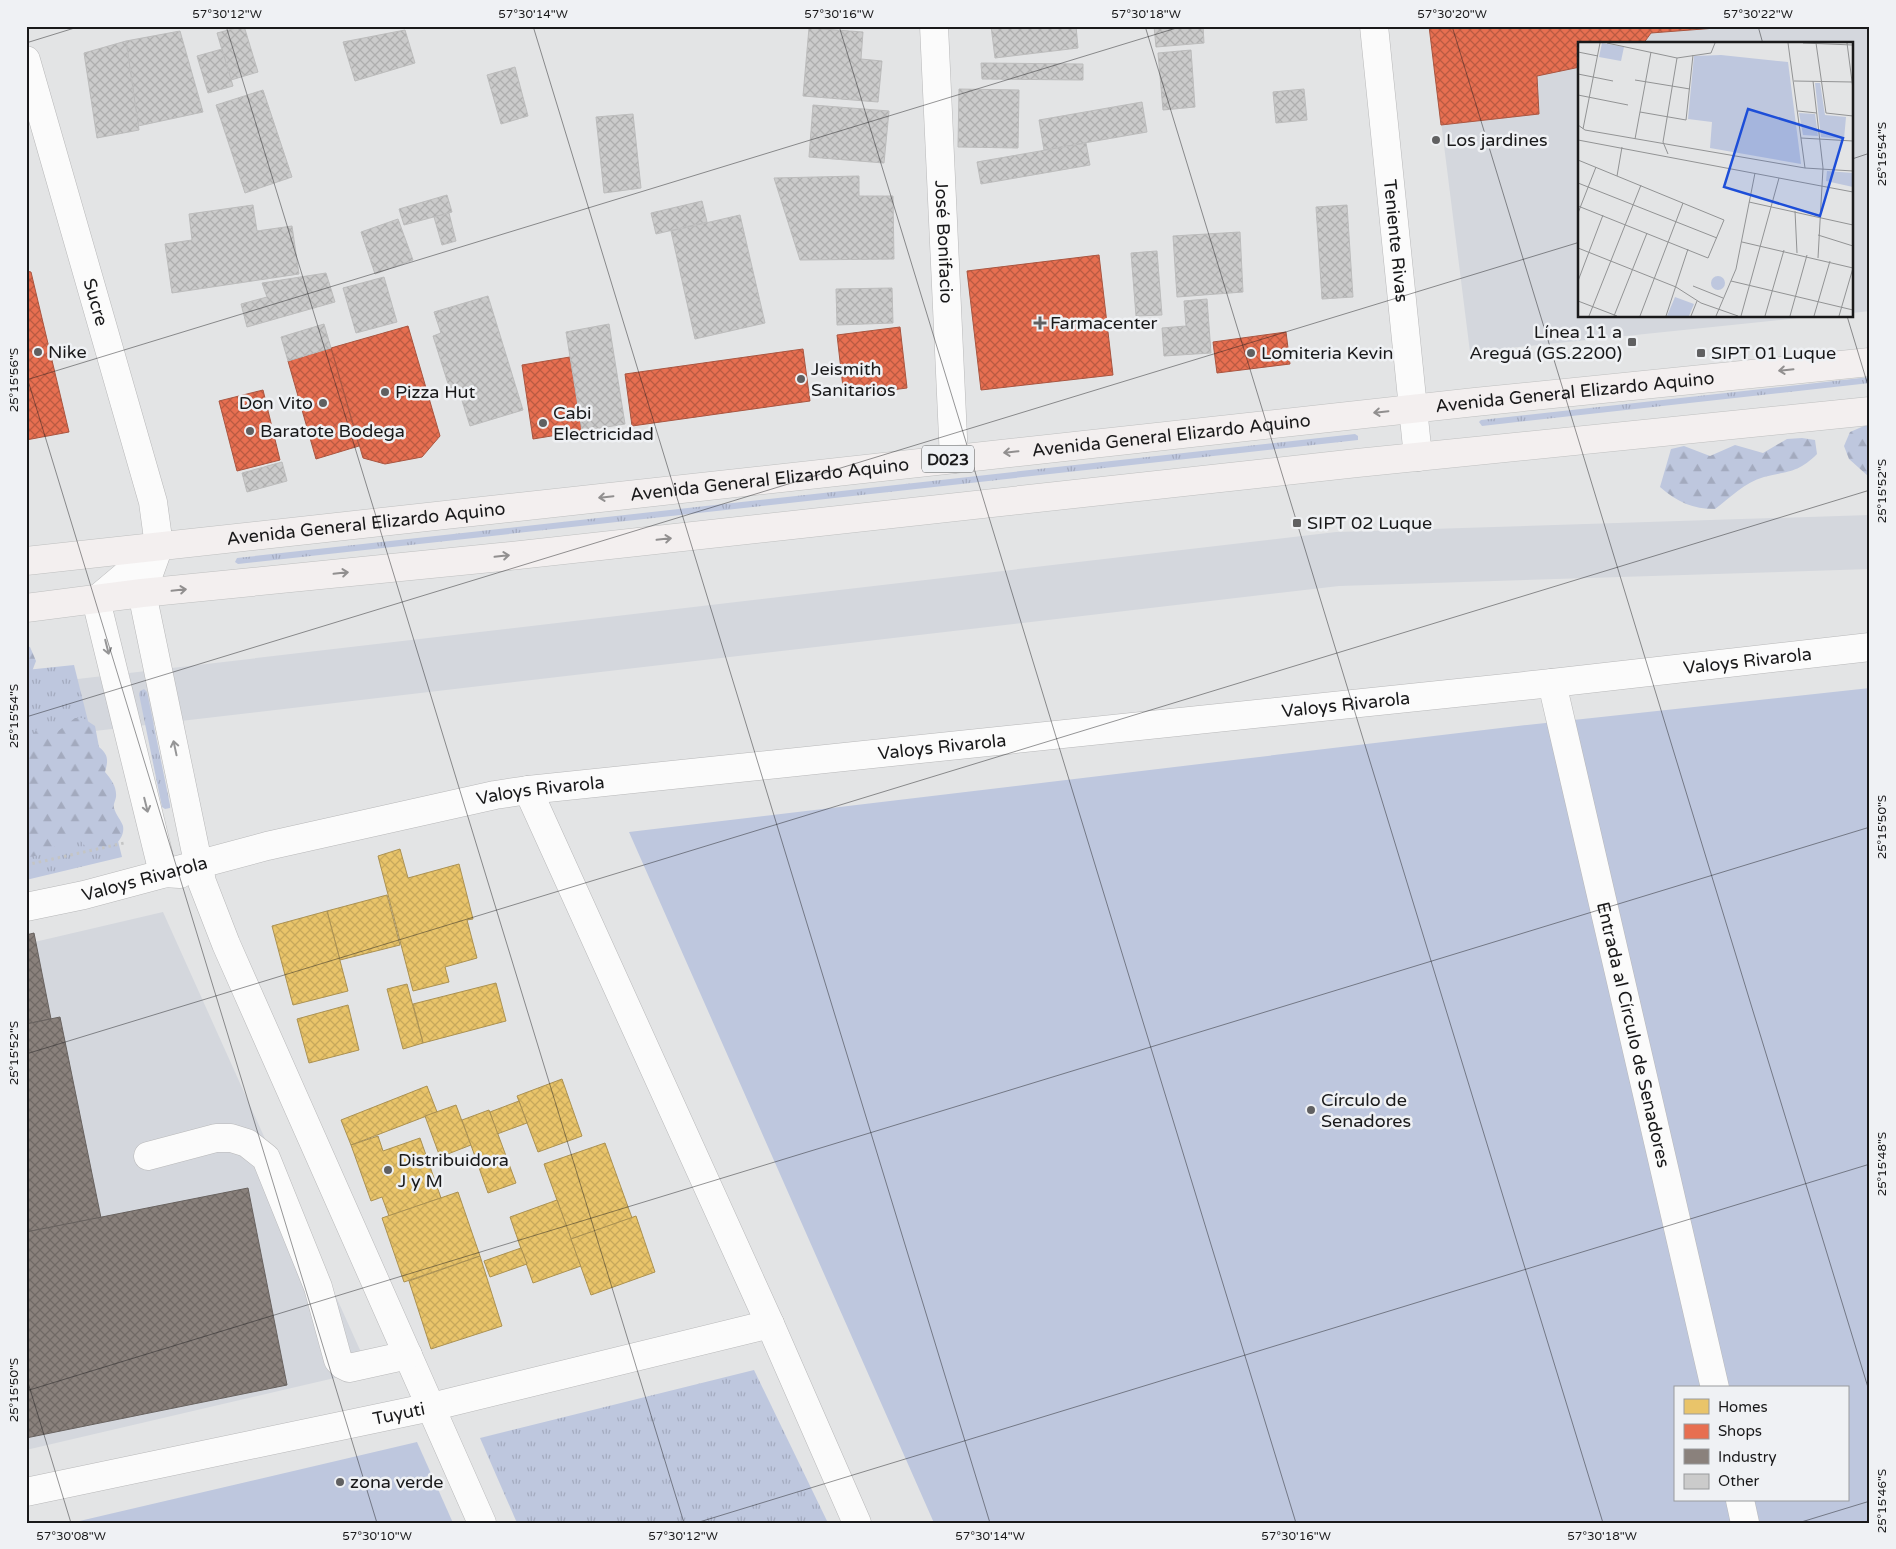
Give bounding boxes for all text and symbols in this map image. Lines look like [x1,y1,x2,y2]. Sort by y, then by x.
text: 57°30'12"W [192,7,262,21]
text: 57°30'14"W [498,7,568,21]
text: 57°30'16"W [804,7,874,21]
text: 57°30'18"W [1111,7,1181,21]
text: 57°30'20"W [1417,7,1487,21]
text: 57°30'22"W [1723,7,1793,21]
inset map [1578,42,1854,318]
text: 25°15'54"S [1875,122,1889,186]
place label: Los jardines [1446,129,1548,151]
marker: Los jardines [1430,134,1442,146]
street label: Teniente Rivas [1379,178,1413,303]
street label: José Bonifacio [930,180,958,304]
street label: Sucre [78,276,113,328]
place label: Farmacenter [1050,312,1158,334]
marker: Farmacenter [1034,317,1046,329]
place label: Línea 11 a Areguá (GS.2200) [1469,321,1622,364]
marker: Línea 11 a Areguá (GS.2200) [1626,336,1638,348]
place label: Nike [48,341,87,363]
place label: Lomiteria Kevin [1261,342,1394,364]
place label: SIPT 01 Luque [1711,342,1836,364]
marker: Nike [32,346,44,358]
marker: Lomiteria Kevin [1245,347,1257,359]
marker: SIPT 01 Luque [1695,347,1707,359]
text: 25°15'56"S [7,348,21,412]
place label: Jeismith Sanitarios [811,358,896,401]
one-way arrow [1779,365,1795,375]
street label: Avenida General Elizardo Aquino [1434,367,1715,417]
marker: Jeismith Sanitarios [795,373,807,385]
place label: Pizza Hut [395,381,475,403]
marker: Pizza Hut [379,386,391,398]
place label: Don Vito [239,392,313,414]
marker: Don Vito [317,397,329,409]
place label: Cabi Electricidad [553,402,654,445]
one-way arrow [1373,407,1389,417]
street label: Avenida General Elizardo Aquino [1031,409,1312,462]
marker: Cabi Electricidad [537,417,549,429]
place label: Baratote Bodega [260,420,405,442]
marker: Baratote Bodega [244,425,256,437]
road number: D023 [922,446,974,472]
one-way arrow [1003,448,1019,457]
street label: Avenida General Elizardo Aquino [629,453,910,506]
text: 25°15'52"S [1875,459,1889,523]
one-way arrow [598,492,614,502]
street label: Avenida General Elizardo Aquino [225,497,507,550]
place label: SIPT 02 Luque [1307,512,1432,534]
marker: SIPT 02 Luque [1291,517,1303,529]
one-way arrow [655,534,671,544]
one-way arrow [494,552,510,561]
one-way arrow [332,568,348,578]
one-way arrow [171,585,187,595]
one-way arrow [103,639,113,655]
street label: Valoys Rivarola [1682,643,1813,679]
text: 25°15'54"S [7,684,21,748]
street label: Valoys Rivarola [1281,687,1411,722]
street label: Valoys Rivarola [877,729,1007,764]
one-way arrow [170,741,179,757]
street label: Valoys Rivarola [474,771,606,810]
text: 25°15'50"S [1875,795,1889,859]
one-way arrow [142,796,151,812]
street label: Valoys Rivarola [79,851,210,906]
street label: Entrada al Círculo de Senadores [1592,900,1675,1170]
text: 25°15'52"S [7,1021,21,1085]
place label: Círculo de Senadores [1321,1089,1411,1132]
marker: Círculo de Senadores [1305,1104,1317,1116]
text: 25°15'48"S [1875,1132,1889,1196]
place label: Distribuidora J y M [398,1149,509,1192]
marker: Distribuidora J y M [382,1164,394,1176]
text: 25°15'50"S [7,1358,21,1422]
legend [1674,1386,1848,1502]
street label: Tuyuti [371,1398,427,1430]
text: Homes [1718,1398,1768,1416]
text: Shops [1718,1422,1762,1440]
text: Industry [1718,1448,1777,1466]
text: 25°15'46"S [1875,1469,1889,1533]
place label: zona verde [350,1471,443,1493]
text: Other [1718,1472,1760,1490]
marker: zona verde [334,1476,346,1488]
text: 57°30'08"W [36,1529,106,1543]
text: 57°30'10"W [342,1529,412,1543]
text: 57°30'12"W [648,1529,718,1543]
text: 57°30'14"W [955,1529,1025,1543]
text: 57°30'16"W [1261,1529,1331,1543]
text: 57°30'18"W [1567,1529,1637,1543]

